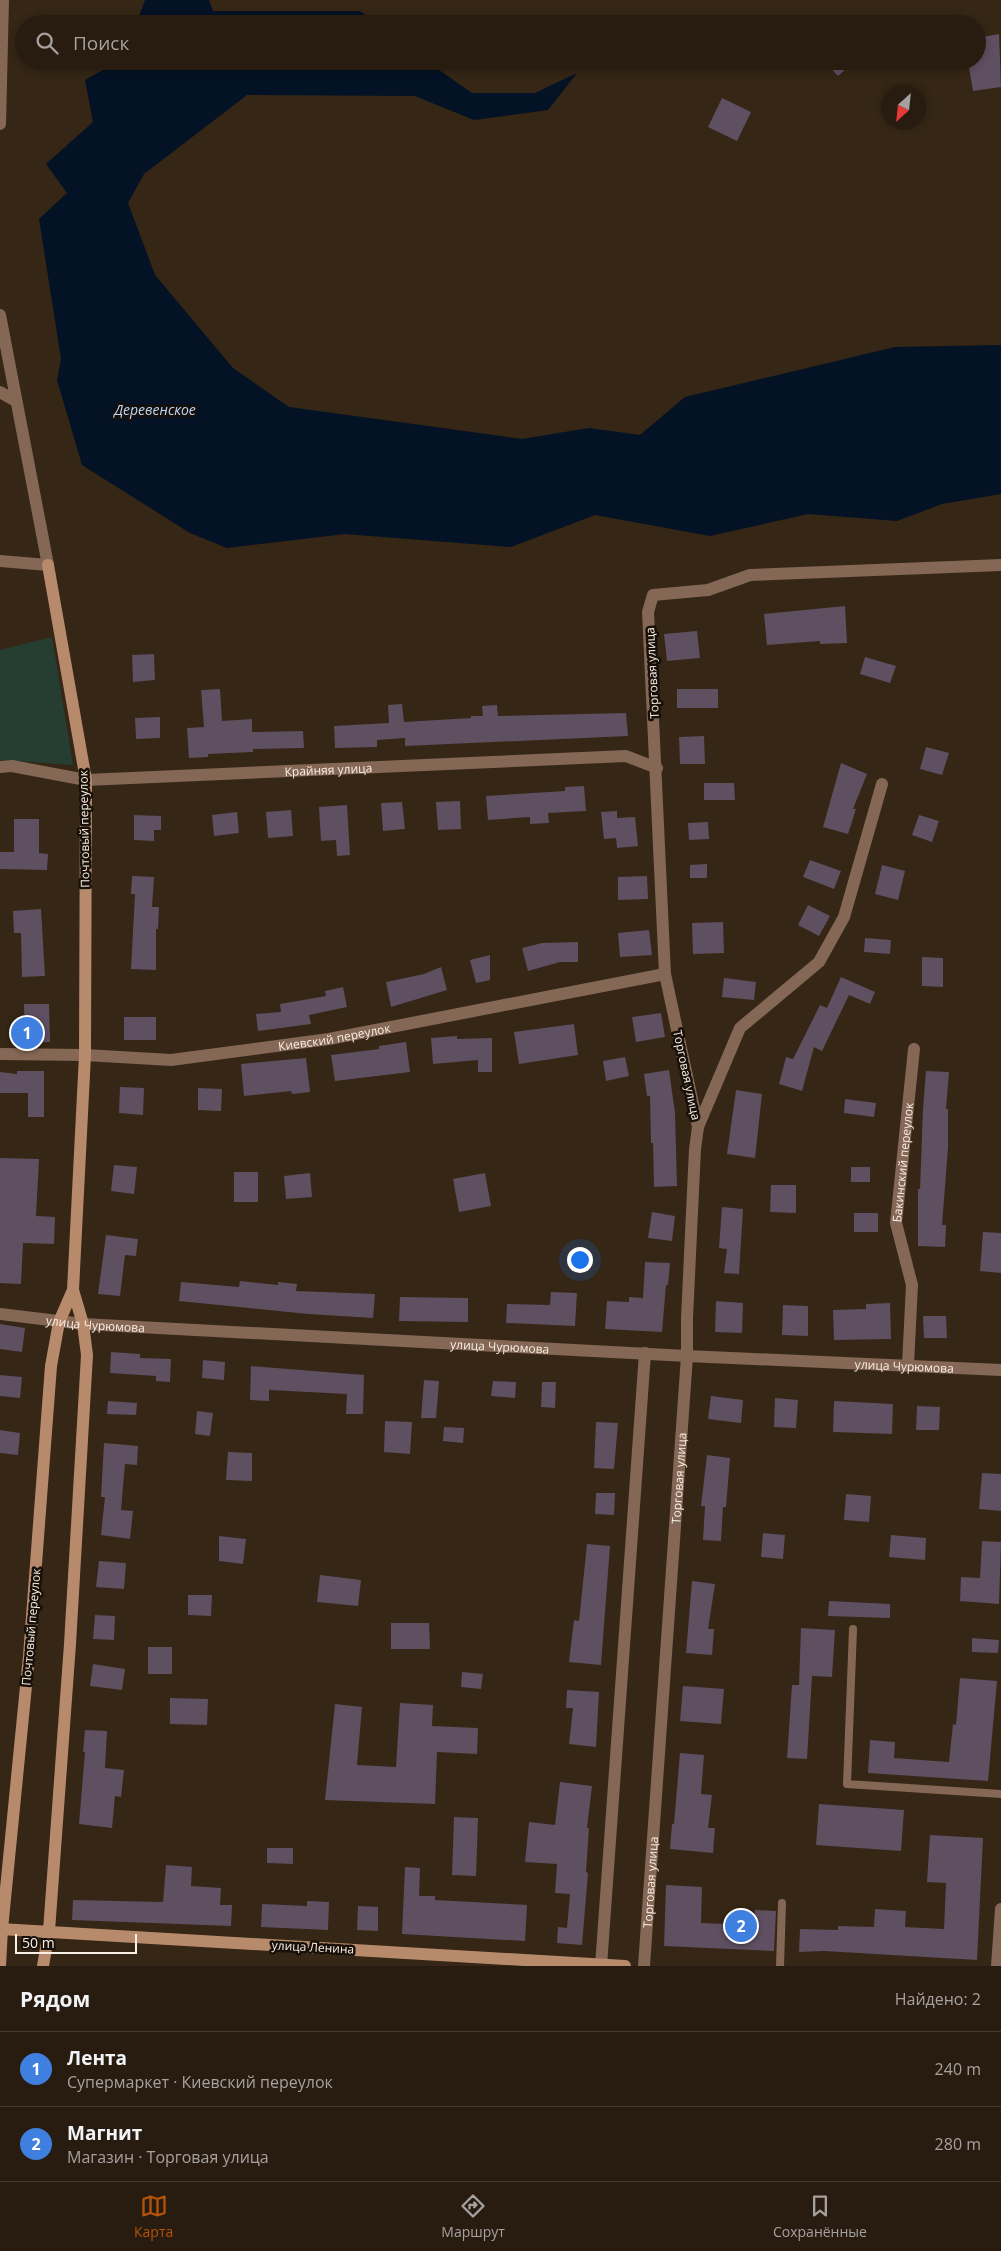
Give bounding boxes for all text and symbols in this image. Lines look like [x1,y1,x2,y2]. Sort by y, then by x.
search box [15,15,986,70]
icon: search [33,29,61,57]
text: Поиск [73,30,129,56]
north arrow [881,85,926,130]
water label: Деревенское [112,400,196,419]
street label: Торговая улица [641,627,663,719]
street label: Крайняя улица [284,759,373,780]
street label: Почтовый переулок [74,769,94,888]
pin: 1 [11,1014,43,1052]
street label: Киевский переулок [277,1019,393,1054]
street label: Торговая улица [669,1028,705,1122]
street label: Бакинский переулок [888,1101,917,1223]
your location [567,1247,593,1273]
street label: улица Чурюмова [45,1311,145,1336]
street label: улица Чурюмова [450,1335,550,1357]
street label: улица Чурюмова [854,1355,954,1376]
street label: Торговая улица [667,1432,690,1525]
street label: Почтовый переулок [17,1567,45,1686]
street label: Торговая улица [638,1836,662,1929]
pin: 2 [725,1907,757,1945]
scale bar [15,1931,138,1954]
text: 50 m [22,1933,55,1952]
street label: улица Ленина [271,1936,355,1958]
text: Рядом [20,1985,90,2013]
text: Найдено: 2 [895,1988,981,2010]
text: Лента [67,2045,127,2071]
text: 1 [31,2058,41,2080]
text: 240 m [935,2058,981,2080]
text: Супермаркет · Киевский переулок [67,2071,333,2093]
text: Магнит [67,2120,142,2146]
text: 2 [31,2133,41,2155]
text: 280 m [935,2133,981,2155]
text: Магазин · Торговая улица [67,2146,269,2168]
tab: Карта [134,2192,173,2241]
tab: Маршрут [441,2192,505,2241]
tab: Сохранённые [773,2192,867,2241]

